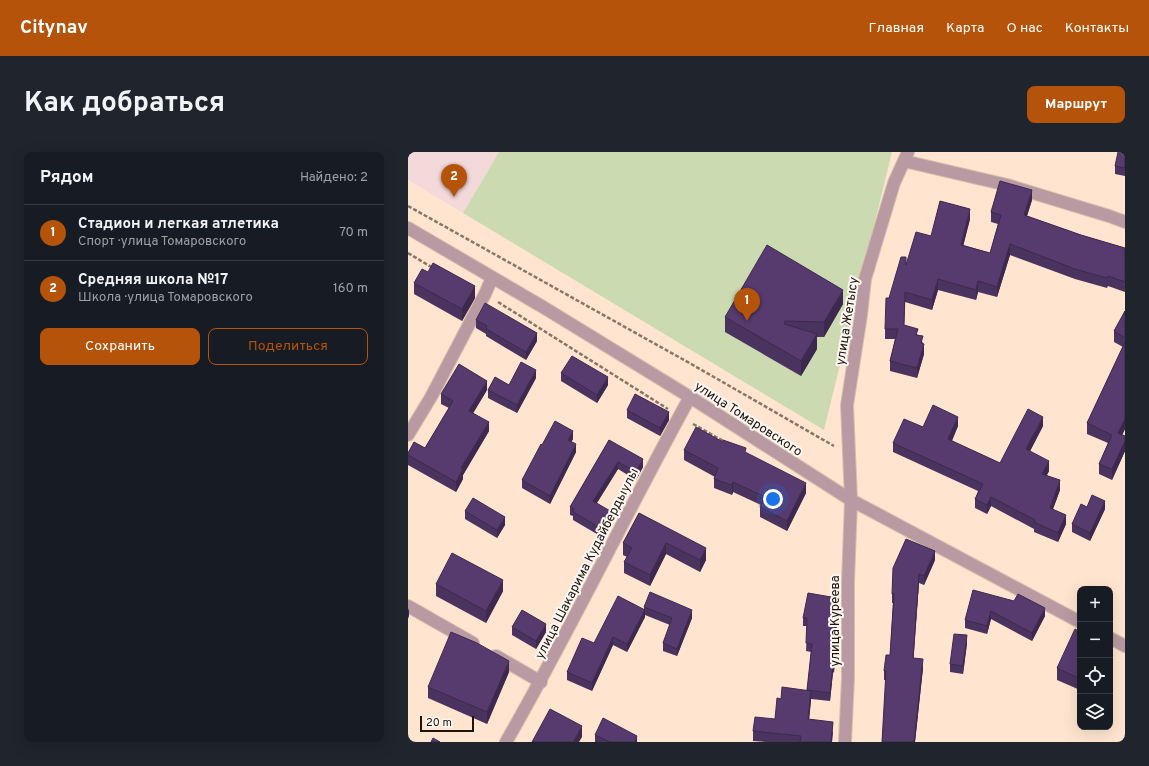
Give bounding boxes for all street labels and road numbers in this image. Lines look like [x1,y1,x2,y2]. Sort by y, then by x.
street label: улица Жетысу [833,276,863,367]
street label: улица Томаровского [691,379,805,461]
street label: улица Шакарима Кудайбердыулы [532,466,643,662]
street label: улица Куреева [828,575,844,667]

